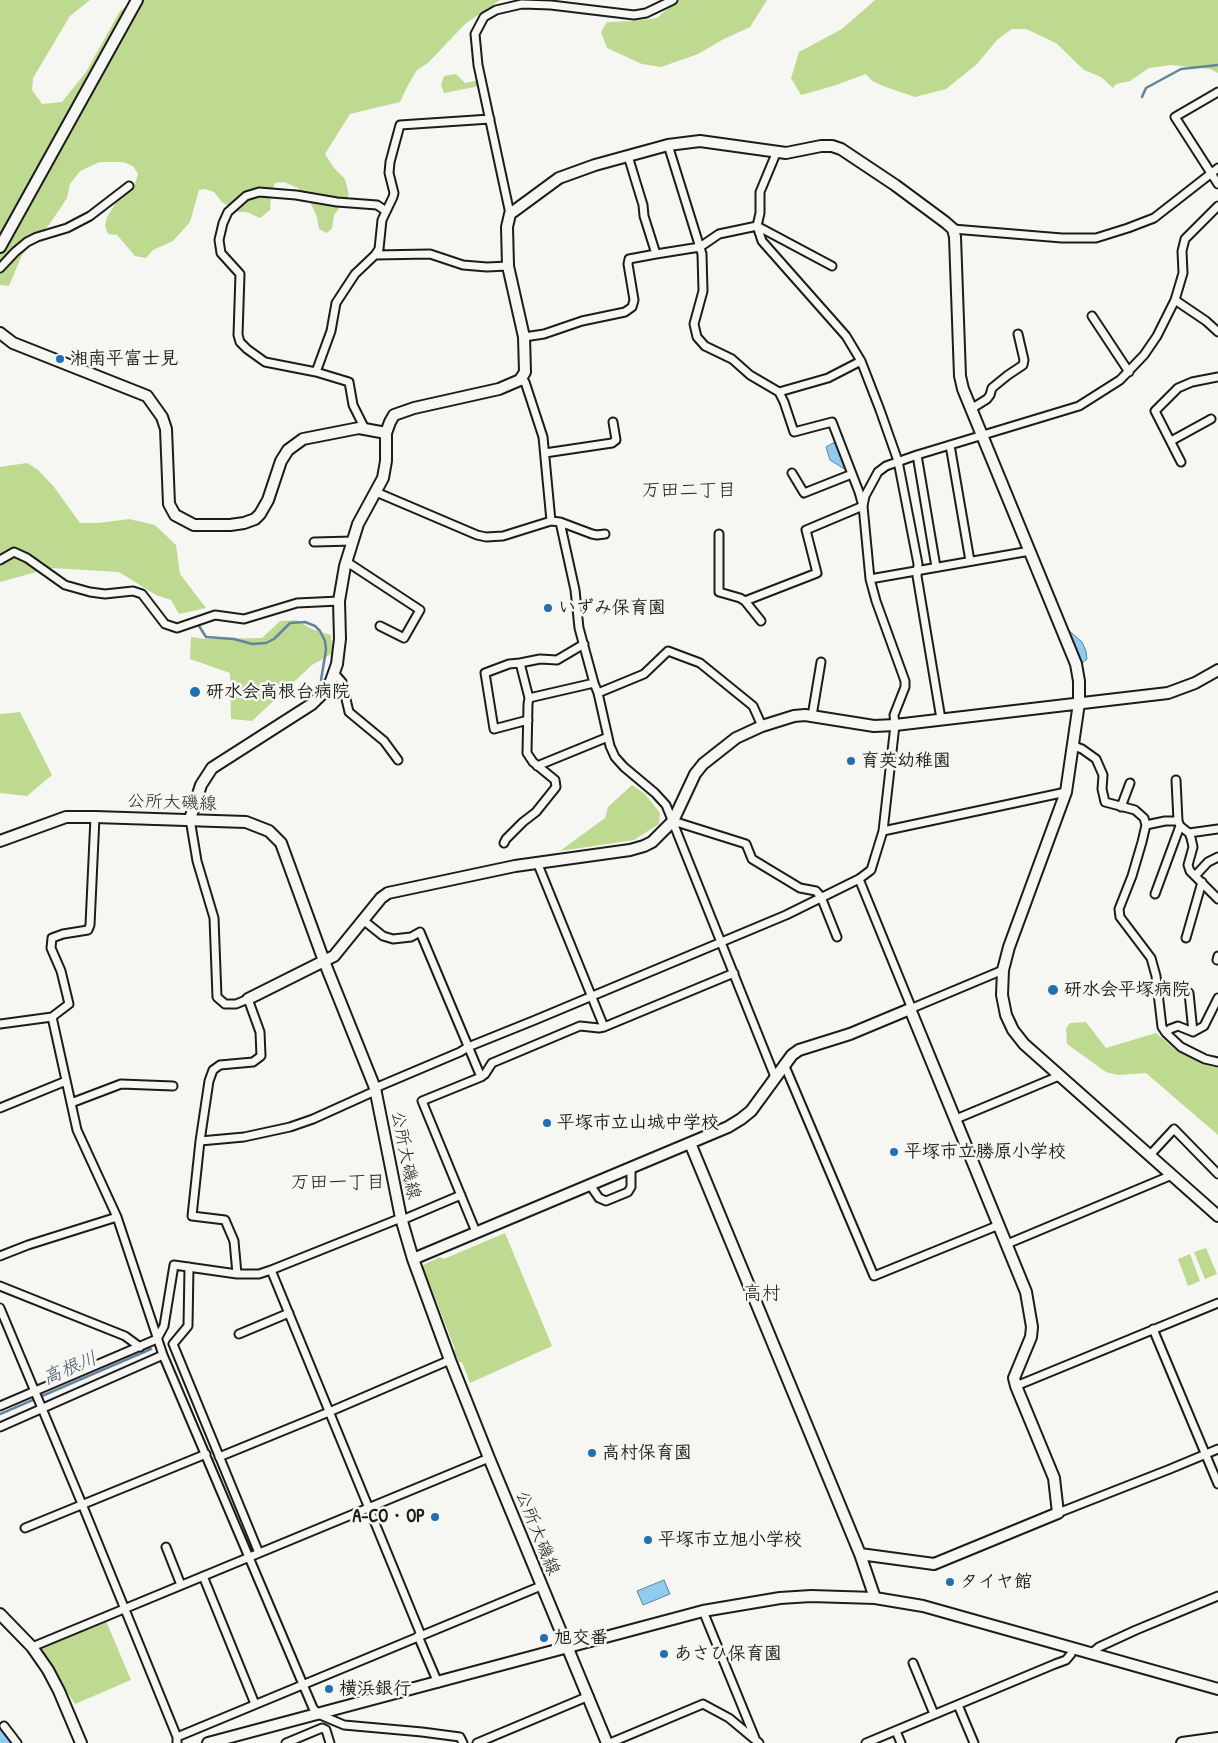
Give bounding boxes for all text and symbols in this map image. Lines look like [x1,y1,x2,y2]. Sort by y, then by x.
place label: 湘南平富士見 [70,348,178,370]
marker: 湘南平富士見 [54,353,66,365]
district label: 万田二丁目 [642,480,736,502]
place label: いずみ保育園 [558,597,666,619]
marker: いずみ保育園 [542,602,554,614]
place label: 研水会高根台病院 [206,681,350,703]
marker: 研水会高根台病院 [188,685,202,699]
place label: 育英幼稚園 [861,750,951,772]
marker: 育英幼稚園 [845,755,857,767]
street label: 公所大磯線 [127,791,217,815]
place label: 研水会平塚病院 [1064,979,1190,1001]
marker: 研水会平塚病院 [1046,983,1060,997]
street label: 公所大磯線 [386,1109,424,1201]
place label: 平塚市立山城中学校 [557,1112,719,1134]
marker: 平塚市立山城中学校 [541,1117,553,1129]
place label: 平塚市立勝原小学校 [904,1141,1066,1163]
marker: 平塚市立勝原小学校 [888,1146,900,1158]
district label: 万田一丁目 [291,1172,385,1194]
district label: 高村 [743,1283,781,1305]
water label: 高根川 [39,1347,101,1391]
place label: 高村保育園 [602,1442,692,1464]
marker: 高村保育園 [586,1447,598,1459]
street label: 公所大磯線 [510,1487,564,1579]
place label: A-CO・OP [352,1506,425,1528]
marker: A-CO・OP [429,1511,441,1523]
place label: 平塚市立旭小学校 [658,1529,802,1551]
marker: 平塚市立旭小学校 [642,1534,654,1546]
place label: タイヤ館 [960,1571,1032,1593]
marker: タイヤ館 [944,1576,956,1588]
place label: 旭交番 [554,1627,608,1649]
marker: 旭交番 [538,1632,550,1644]
place label: あさひ保育園 [674,1643,782,1665]
marker: あさひ保育園 [658,1648,670,1660]
place label: 横浜銀行 [339,1678,411,1700]
marker: 横浜銀行 [323,1683,335,1695]

